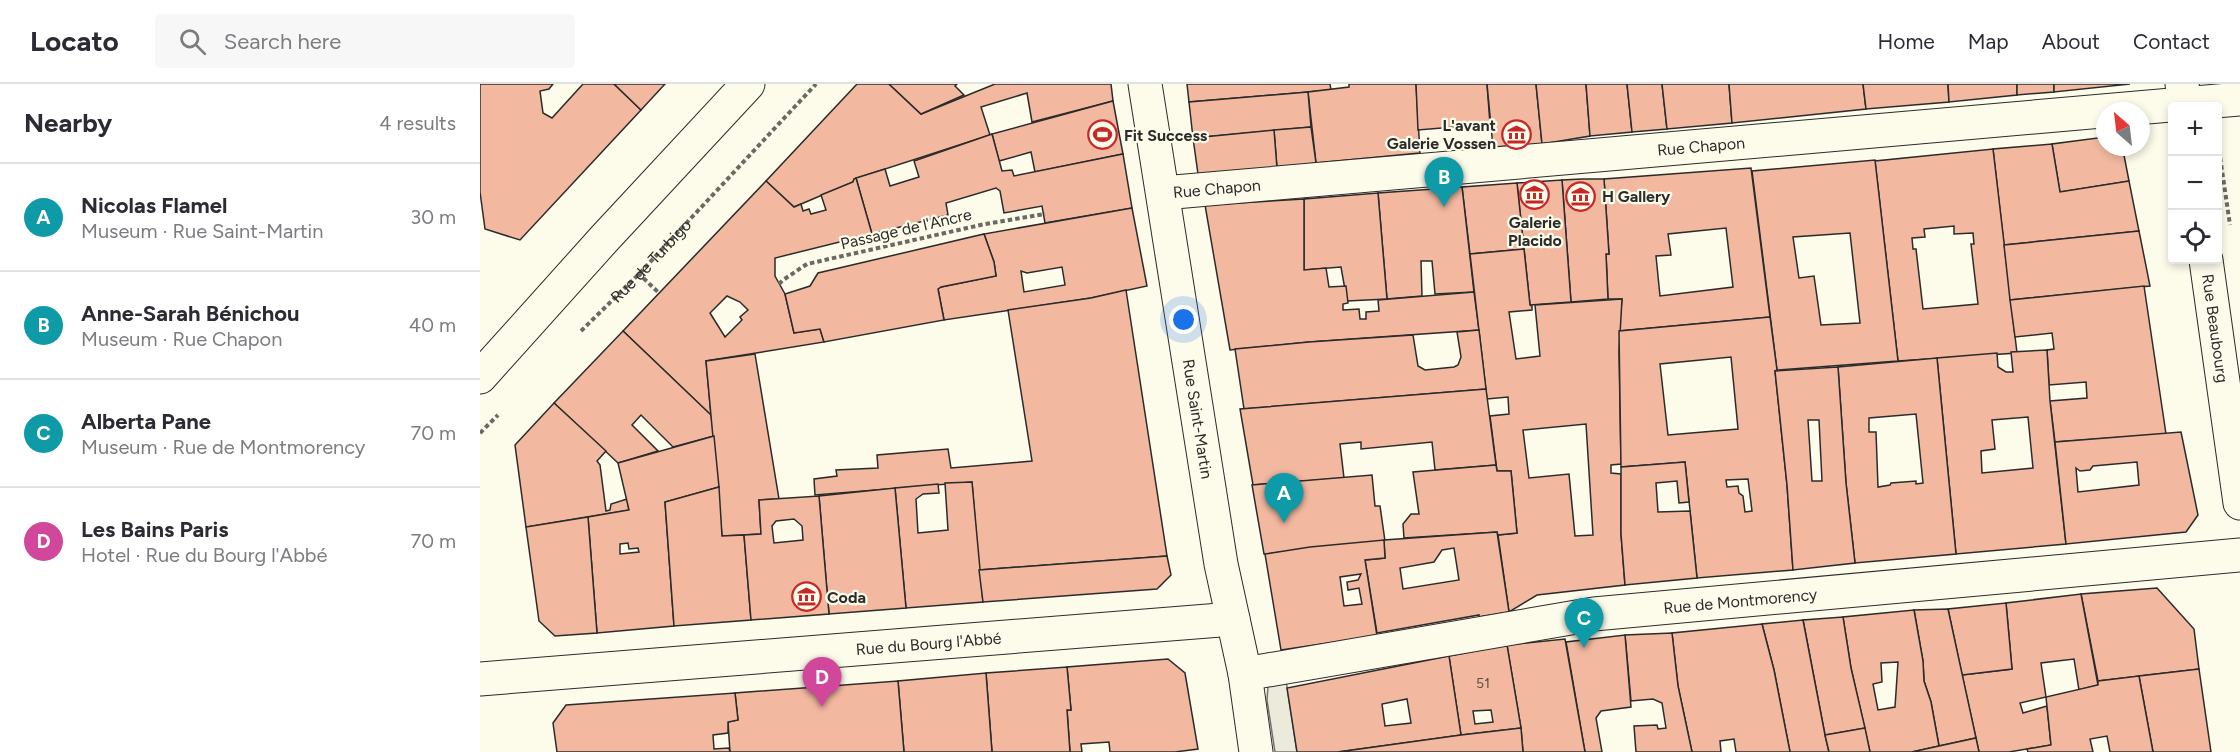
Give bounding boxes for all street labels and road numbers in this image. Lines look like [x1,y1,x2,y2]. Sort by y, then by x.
street label: Rue Chapon [1656,133,1746,159]
street label: Rue Chapon [1172,175,1262,202]
street label: Passage de l'Ancre [839,205,974,253]
street label: Rue de Turbigo [606,215,695,306]
street label: Rue Beaubourg [2199,273,2233,384]
street label: Rue Saint-Martin [1179,358,1217,480]
street label: Rue de Montmorency [1662,584,1819,617]
street label: Rue du Bourg l'Abbé [855,628,1002,659]

